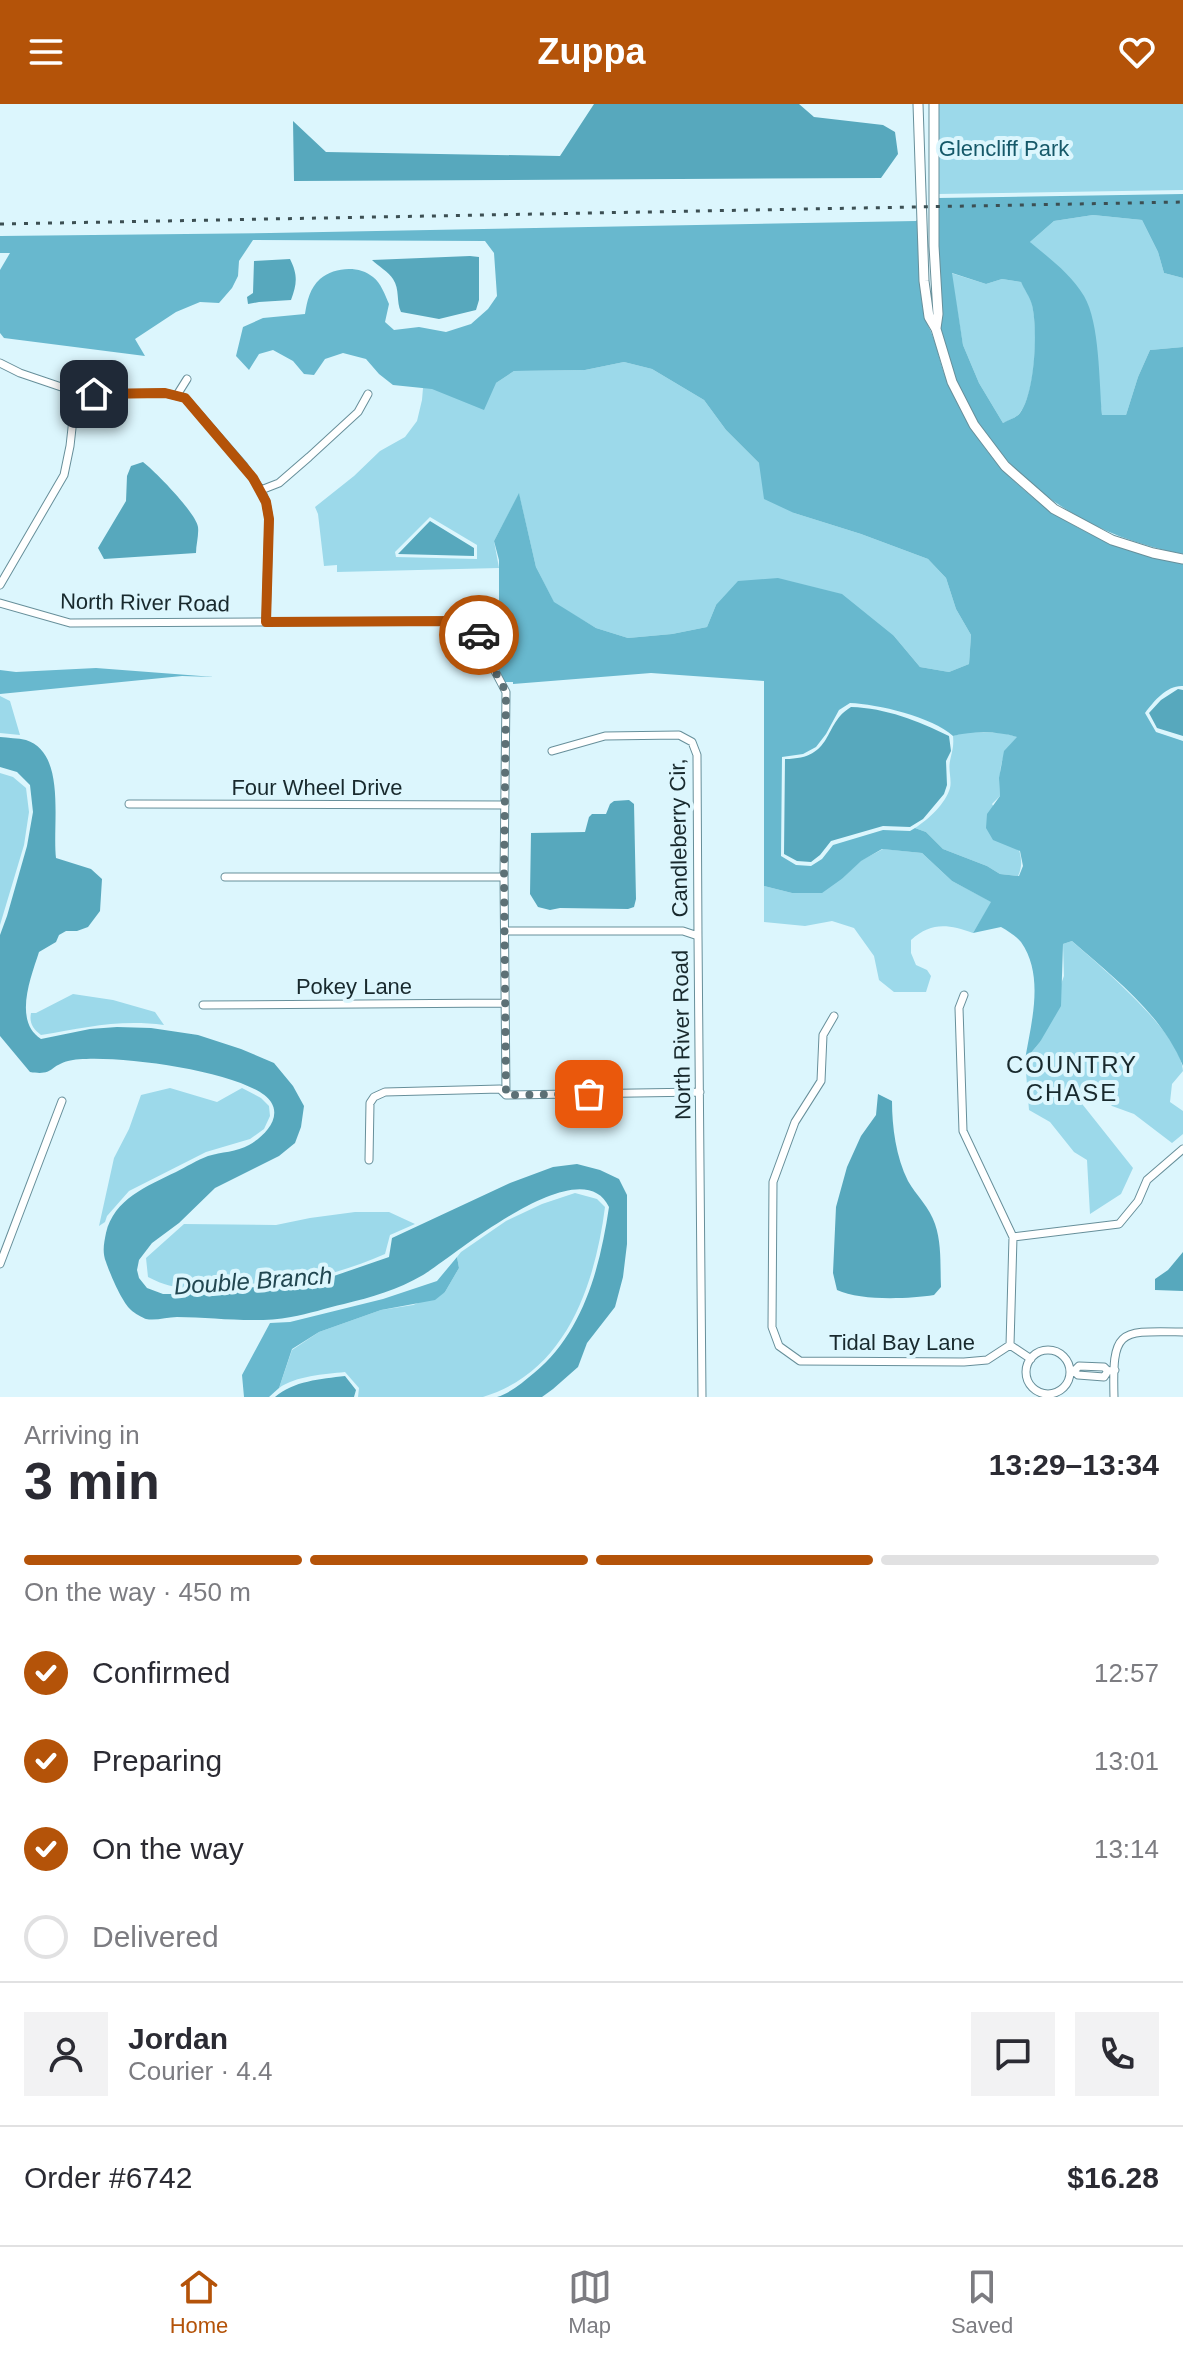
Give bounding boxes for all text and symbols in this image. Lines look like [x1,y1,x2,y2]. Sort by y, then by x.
icon: menu [24,30,68,74]
icon: heart [1115,30,1159,74]
text: Zuppa [538,31,645,72]
park label: Glencliff Park [939,136,1070,161]
pin [60,360,128,428]
icon: home [72,372,116,416]
street label: North River Road [60,589,230,616]
courier [439,595,519,675]
icon: car [457,613,501,657]
street label: Candleberry Cir, [665,758,692,918]
street label: Four Wheel Drive [231,775,403,800]
street label: North River Road [668,950,695,1120]
street label: Pokey Lane [296,974,412,999]
district label: COUNTRY CHASE [1006,1051,1138,1106]
pin [555,1060,623,1128]
icon: bag [567,1072,611,1116]
water label: Double Branch [173,1261,333,1300]
street label: Tidal Bay Lane [829,1330,975,1355]
text: Arriving in [24,1420,140,1450]
text: 13:29–13:34 [989,1448,1159,1481]
text: 3 min [24,1452,160,1510]
text: On the way · 450 m [24,1577,251,1607]
icon: check [24,1651,68,1695]
text: Confirmed [92,1656,230,1689]
text: 12:57 [1094,1658,1159,1688]
icon: check [24,1739,68,1783]
text: Preparing [92,1744,222,1777]
text: 13:01 [1094,1746,1159,1776]
icon: check [24,1827,68,1871]
text: On the way [92,1832,244,1865]
text: 13:14 [1094,1834,1159,1864]
text: Delivered [92,1920,219,1953]
button: person [24,2012,108,2096]
button: chat [971,2012,1055,2096]
button: phone [1075,2012,1159,2096]
text: Jordan [128,2022,228,2055]
text: Courier · 4.4 [128,2056,273,2086]
text: Order #6742 [24,2161,192,2194]
text: $16.28 [1067,2161,1159,2194]
tab: Home [170,2265,228,2339]
tab: Map [568,2265,612,2339]
tab: Saved [951,2265,1013,2339]

